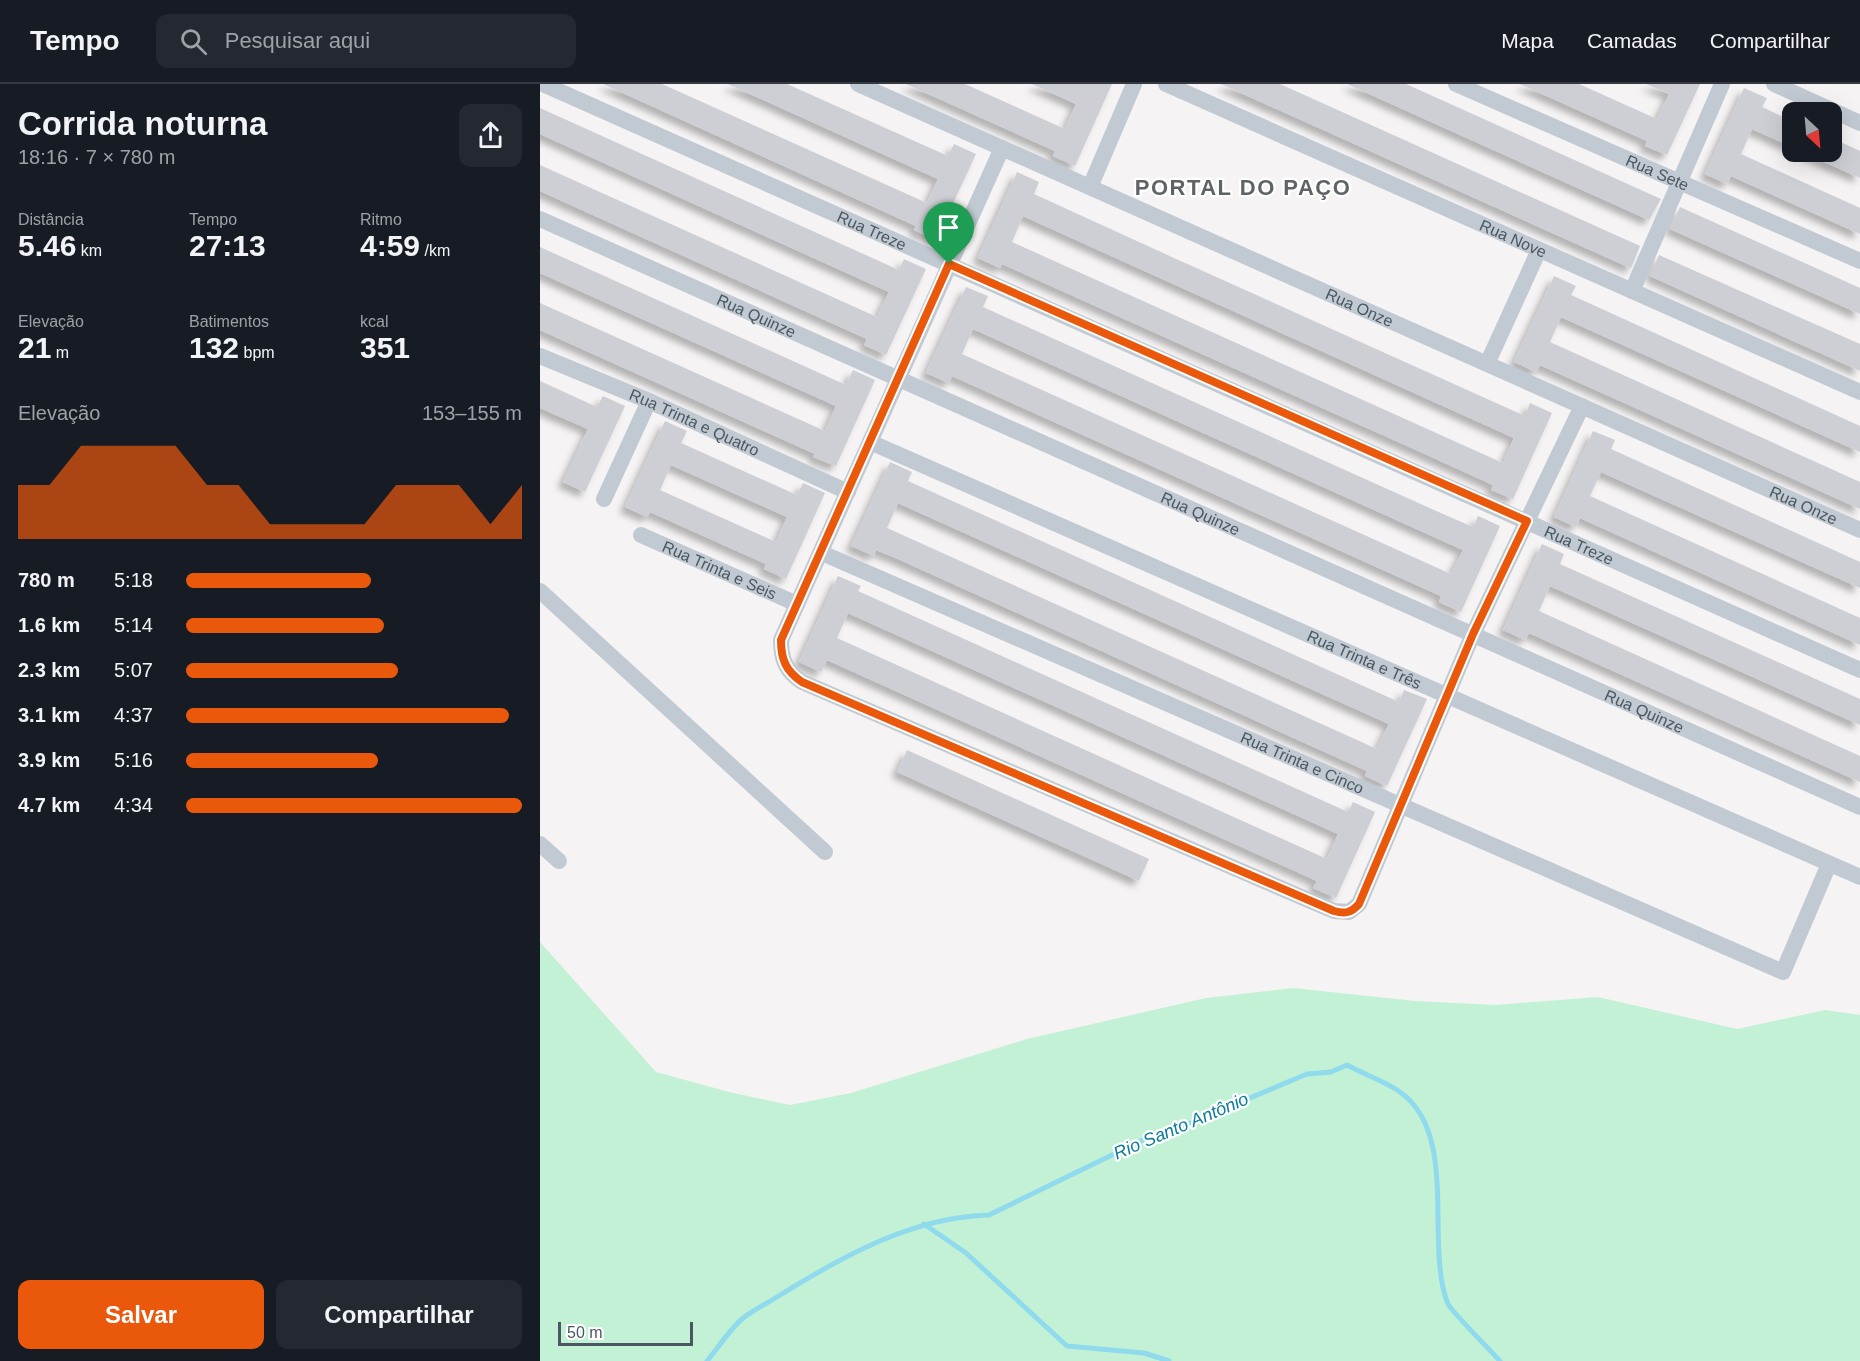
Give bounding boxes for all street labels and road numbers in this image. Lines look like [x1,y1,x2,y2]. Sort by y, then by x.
street label: Rua Sete [1623,152,1691,194]
street label: Rua Treze [835,208,909,254]
street label: Rua Nove [1477,216,1549,261]
street label: Rua Onze [1323,285,1396,330]
street label: Rua Quinze [714,291,798,341]
street label: Rua Trinta e Quatro [627,386,762,459]
street label: Rua Onze [1767,483,1840,528]
street label: Rua Quinze [1158,489,1242,539]
street label: Rua Treze [1542,523,1616,568]
street label: Rua Trinta e Seis [660,538,779,603]
street label: Rua Trinta e Três [1305,627,1424,692]
street label: Rua Quinze [1602,686,1686,736]
street label: Rua Trinta e Cinco [1238,729,1366,797]

